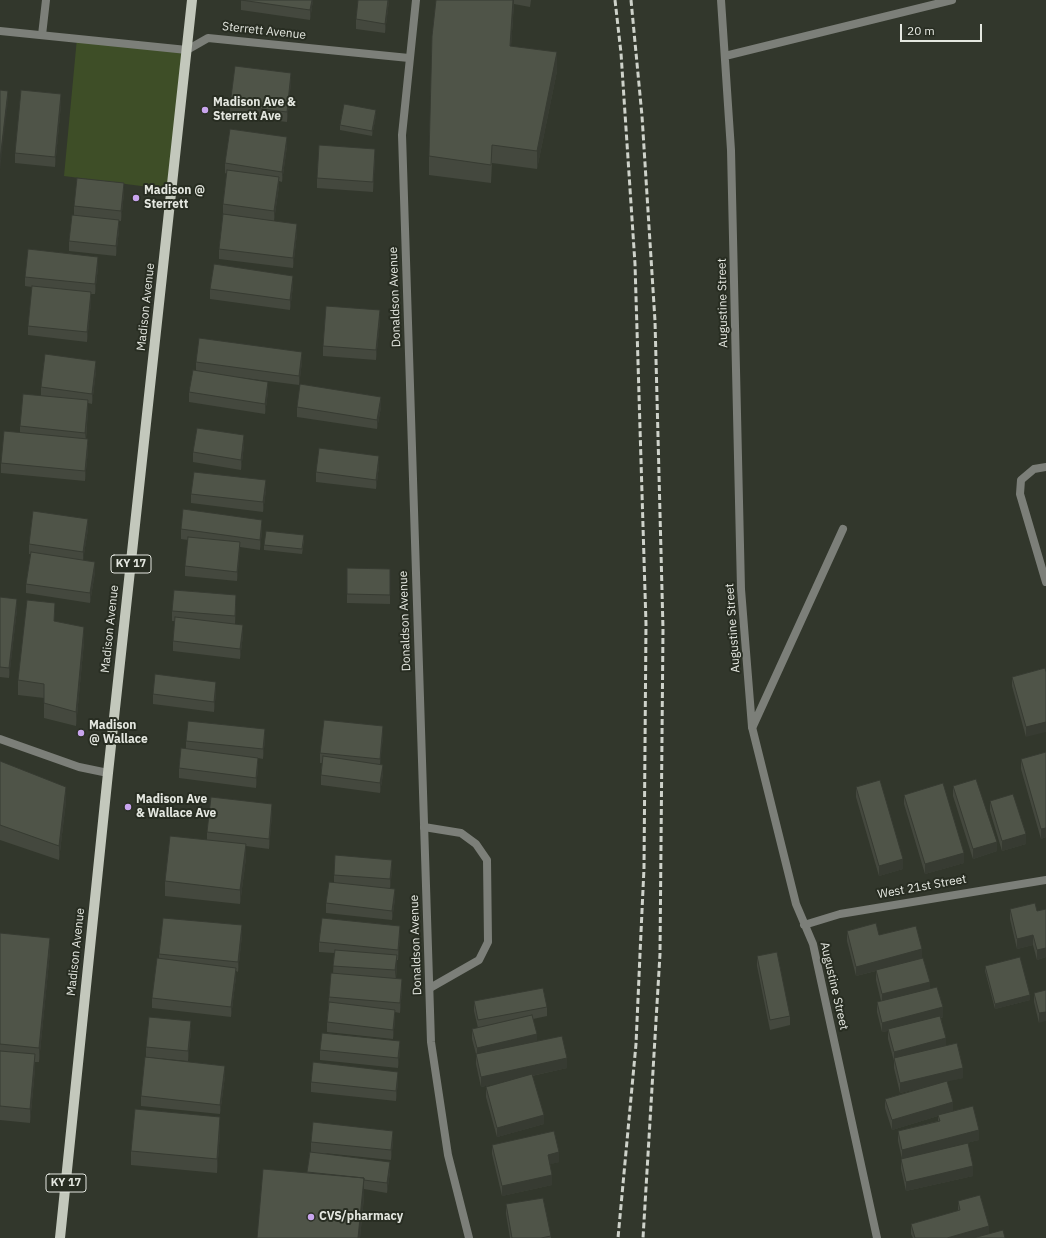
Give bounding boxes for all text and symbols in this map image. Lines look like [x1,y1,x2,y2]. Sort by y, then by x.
scale bar [902,16,984,42]
street label: Sterrett Avenue [221,19,307,43]
text: 20 m [907,23,935,38]
place label: Madison Ave & Sterrett Ave [213,96,296,124]
marker: Madison Ave & Sterrett Ave [200,105,210,115]
place label: Madison @ Sterrett [144,184,205,212]
marker: Madison @ Sterrett [131,193,141,203]
street label: Donaldson Avenue [386,247,404,347]
street label: Augustine Street [715,258,731,348]
street label: Madison Avenue [134,262,158,352]
road number: KY 17 [111,555,151,573]
street label: Donaldson Avenue [396,571,414,671]
street label: Augustine Street [723,583,743,673]
street label: Madison Avenue [98,584,122,674]
place label: Madison @ Wallace [89,719,148,747]
marker: Madison @ Wallace [76,728,86,738]
place label: Madison Ave & Wallace Ave [136,793,216,821]
marker: Madison Ave & Wallace Ave [123,802,133,812]
street label: West 21st Street [876,872,968,902]
street label: Donaldson Avenue [407,895,425,995]
street label: Madison Avenue [64,907,88,997]
street label: Augustine Street [817,941,851,1031]
road number: KY 17 [46,1174,86,1192]
place label: CVS/pharmacy [319,1210,403,1224]
marker: CVS/pharmacy [306,1212,316,1222]

